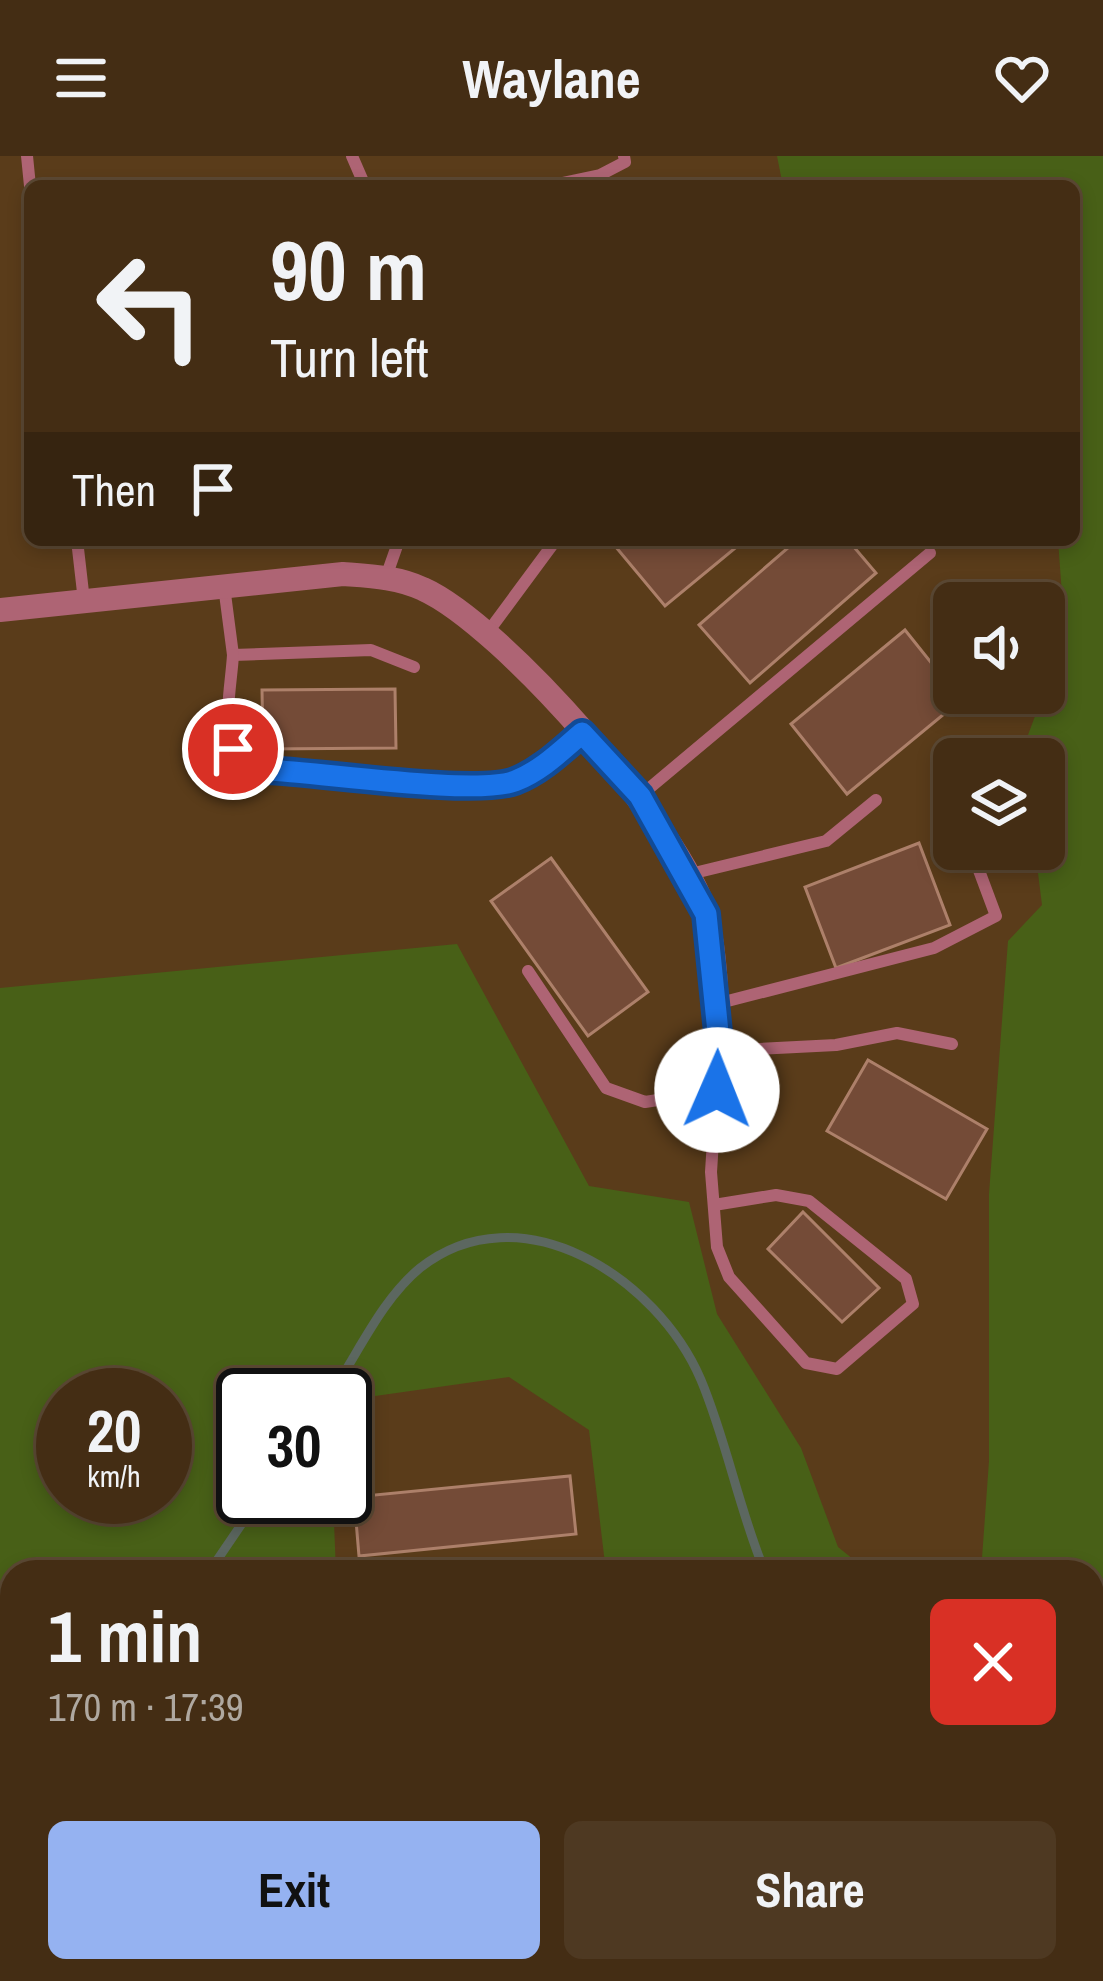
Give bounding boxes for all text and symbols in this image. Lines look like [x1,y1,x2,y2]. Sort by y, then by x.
text: Waylane [462,42,641,115]
icon: menu [48,45,114,111]
icon: heart [989,45,1055,111]
text: 90 m [270,213,427,326]
icon: left [72,228,228,384]
text: Turn left [270,321,429,394]
icon: arrive [180,456,246,522]
text: Then [72,459,156,520]
map controls [933,582,1065,870]
button: sound [933,582,1065,714]
pin [182,698,284,800]
icon: arrive [200,716,266,782]
button: layers [933,738,1065,870]
position arrow [654,1027,780,1153]
speed limit sign: 30 [216,1368,372,1524]
text: 20 [87,1390,141,1471]
text: km/h [87,1456,141,1496]
text: 1 min [48,1587,202,1684]
button: close [930,1599,1056,1725]
text: 170 m · 17:39 [48,1681,244,1733]
button: Exit [48,1821,540,1959]
button: Share [564,1821,1056,1959]

